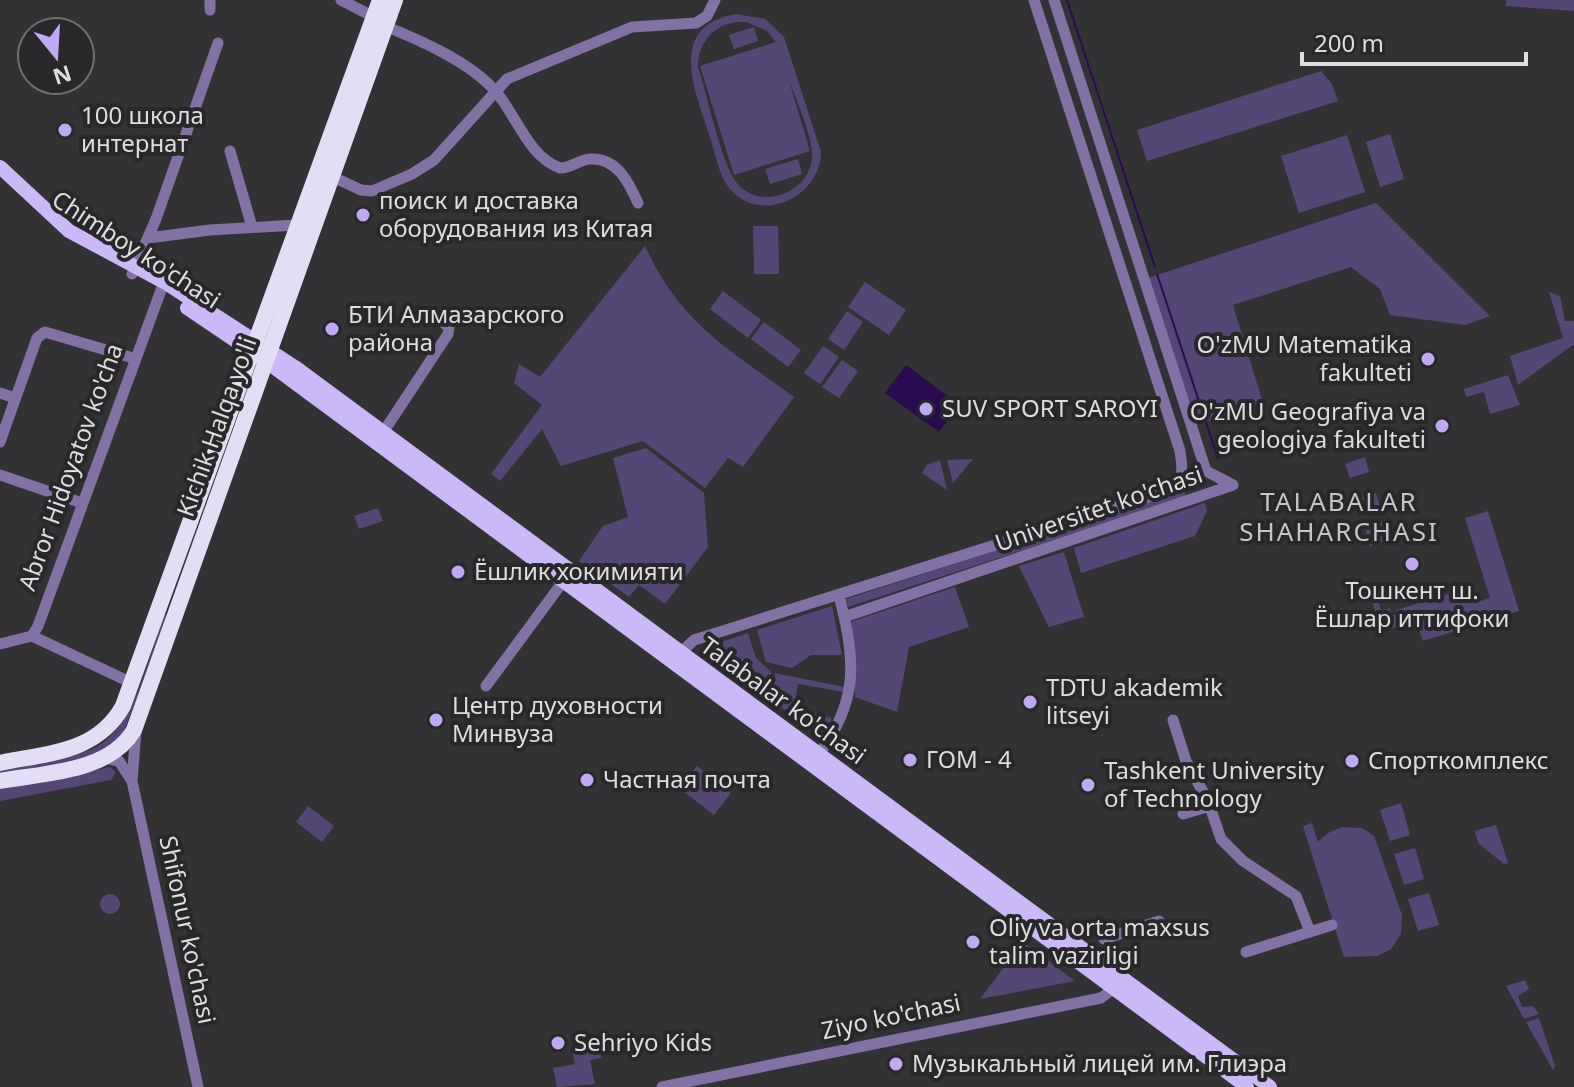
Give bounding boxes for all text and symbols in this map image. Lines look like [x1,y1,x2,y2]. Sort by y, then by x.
north arrow [16,16,96,96]
scale bar [1302,16,1526,66]
text: 200 m [1314,26,1384,59]
text: N [49,59,76,93]
place label: 100 школа интернат [81,98,204,159]
marker: 100 школа интернат [56,121,74,139]
street label: Chimboy ko'chasi [46,182,227,316]
place label: поиск и доставка оборудования из Китая [379,183,653,244]
marker: поиск и доставка оборудования из Китая [354,206,372,224]
place label: БТИ Алмазарского района [348,297,564,358]
marker: БТИ Алмазарского района [323,320,341,338]
place label: O'zMU Matematika fakulteti [1197,327,1412,388]
street label: Kichik Halqa yo'li [168,332,263,521]
street label: Abror Hidoyatov ko'cha [10,338,130,595]
marker: O'zMU Matematika fakulteti [1419,350,1437,368]
place label: SUV SPORT SAROYI [942,391,1158,424]
place label: O'zMU Geografiya va geologiya fakulteti [1190,394,1426,455]
marker: SUV SPORT SAROYI [917,400,935,418]
marker: O'zMU Geografiya va geologiya fakulteti [1433,417,1451,435]
street label: Universitet ko'chasi [990,457,1207,559]
district label: TALABALAR SHAHARCHASI [1239,483,1439,549]
place label: Ёшлик хокимияти [474,554,684,587]
marker: Тошкент ш. Ёшлар иттифоки [1403,555,1421,573]
marker: Ёшлик хокимияти [449,563,467,581]
place label: Тошкент ш. Ёшлар иттифоки [1315,573,1509,634]
street label: Talabalar ko'chasi [694,628,873,771]
place label: TDTU akademik litseyi [1046,670,1223,731]
place label: Центр духовности Минвуза [452,688,663,749]
marker: TDTU akademik litseyi [1021,693,1039,711]
marker: Центр духовности Минвуза [427,711,445,729]
place label: ГОМ - 4 [926,742,1012,775]
place label: Спорткомплекс [1368,743,1549,776]
marker: ГОМ - 4 [901,751,919,769]
marker: Спорткомплекс [1343,752,1361,770]
place label: Tashkent University of Technology [1104,753,1325,814]
place label: Частная почта [603,762,771,795]
marker: Частная почта [578,771,596,789]
marker: Tashkent University of Technology [1079,776,1097,794]
street label: Shifonur ko'chasi [152,833,224,1027]
place label: Oliy va orta maxsus talim vazirligi [989,910,1210,971]
marker: Oliy va orta maxsus talim vazirligi [964,933,982,951]
street label: Ziyo ko'chasi [818,985,963,1046]
place label: Sehriyo Kids [574,1025,712,1058]
marker: Sehriyo Kids [549,1034,567,1052]
place label: Музыкальный лицей им. Глиэра [912,1046,1287,1079]
marker: Музыкальный лицей им. Глиэра [887,1055,905,1073]

